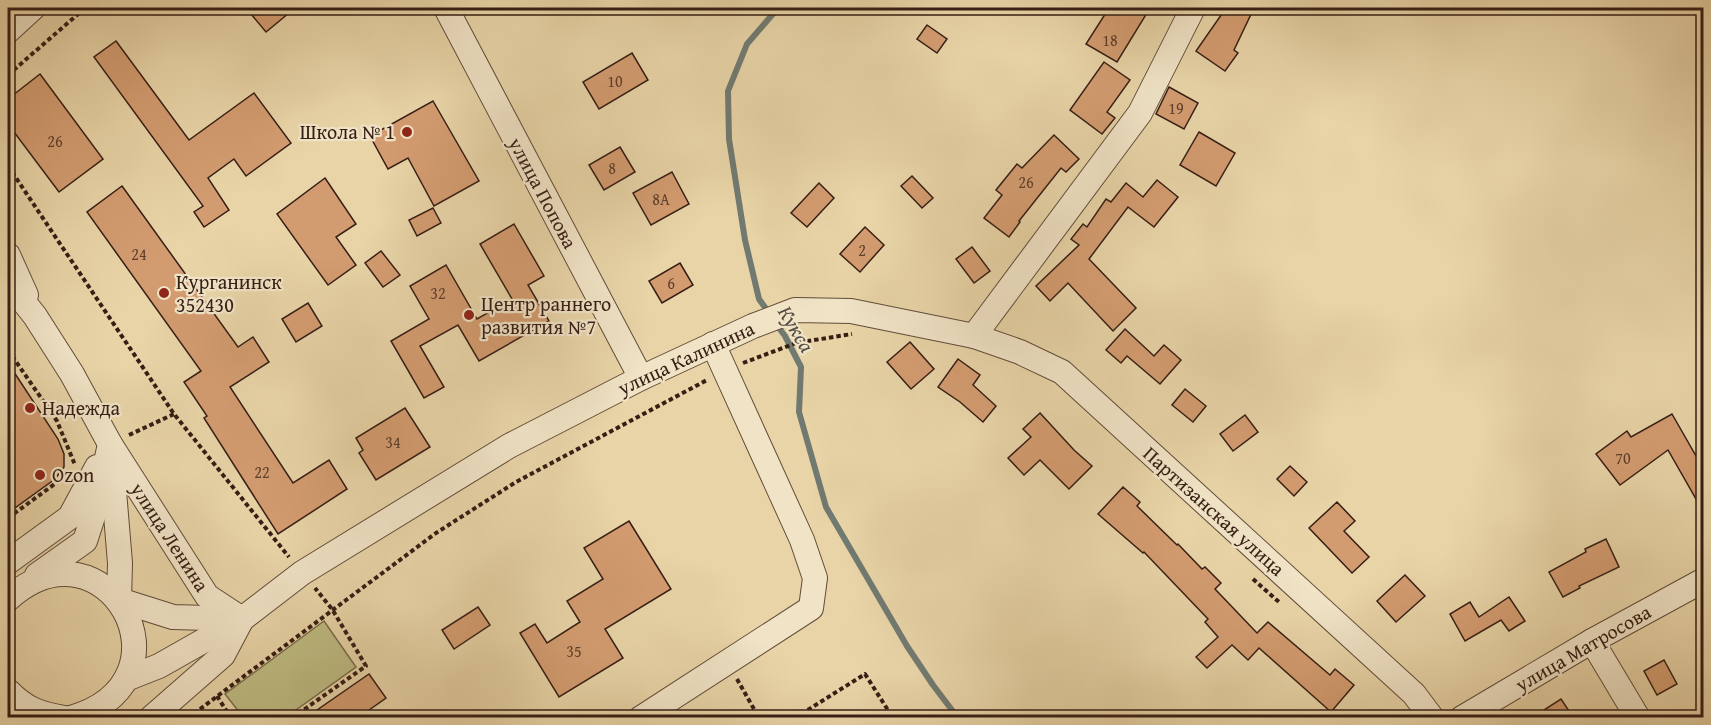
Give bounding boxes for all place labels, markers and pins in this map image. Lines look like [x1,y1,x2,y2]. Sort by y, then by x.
place label: Школа № 1 [300,117,395,146]
marker: Школа № 1 [400,125,414,139]
place label: Курганинск 352430 [176,267,282,319]
marker: Курганинск 352430 [157,286,171,300]
place label: Центр раннего развития №7 [481,289,611,341]
marker: Центр раннего развития №7 [462,308,476,322]
place label: Надежда [42,393,121,422]
marker: Надежда [23,401,37,415]
place label: Ozon [52,460,94,489]
marker: Ozon [33,468,47,482]

